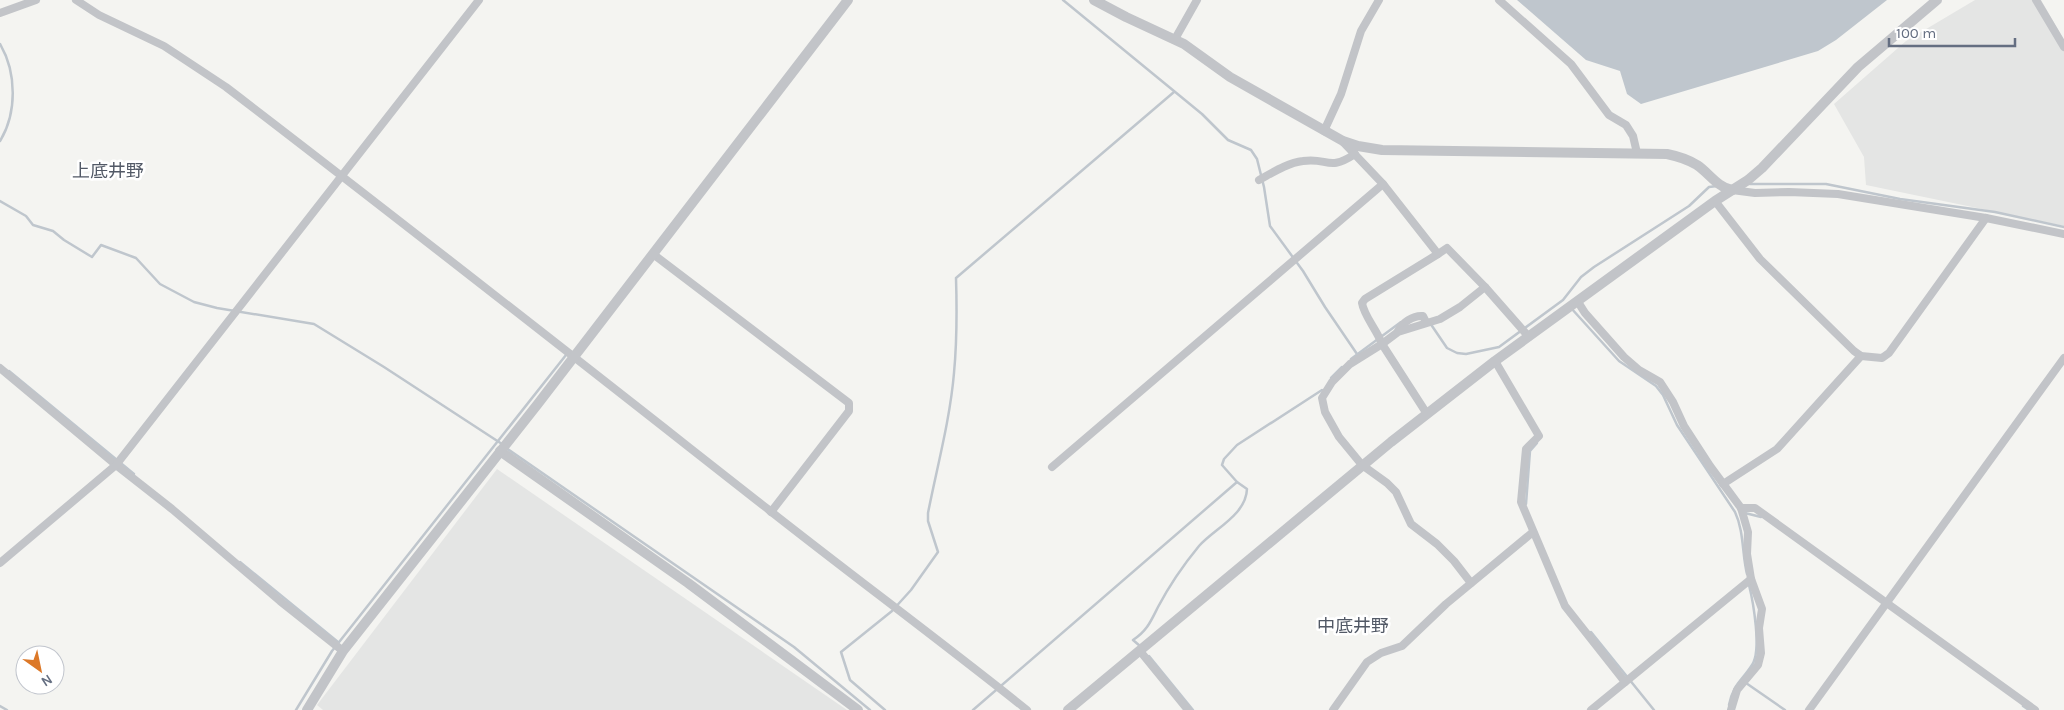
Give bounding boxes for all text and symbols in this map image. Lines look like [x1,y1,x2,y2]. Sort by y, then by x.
scale bar [1889,15,2015,47]
text: 100 m [1896,24,1936,42]
district label: 上底井野 [72,160,144,182]
district label: 中底井野 [1317,615,1389,637]
north arrow [15,645,65,695]
text: N [38,671,56,690]

